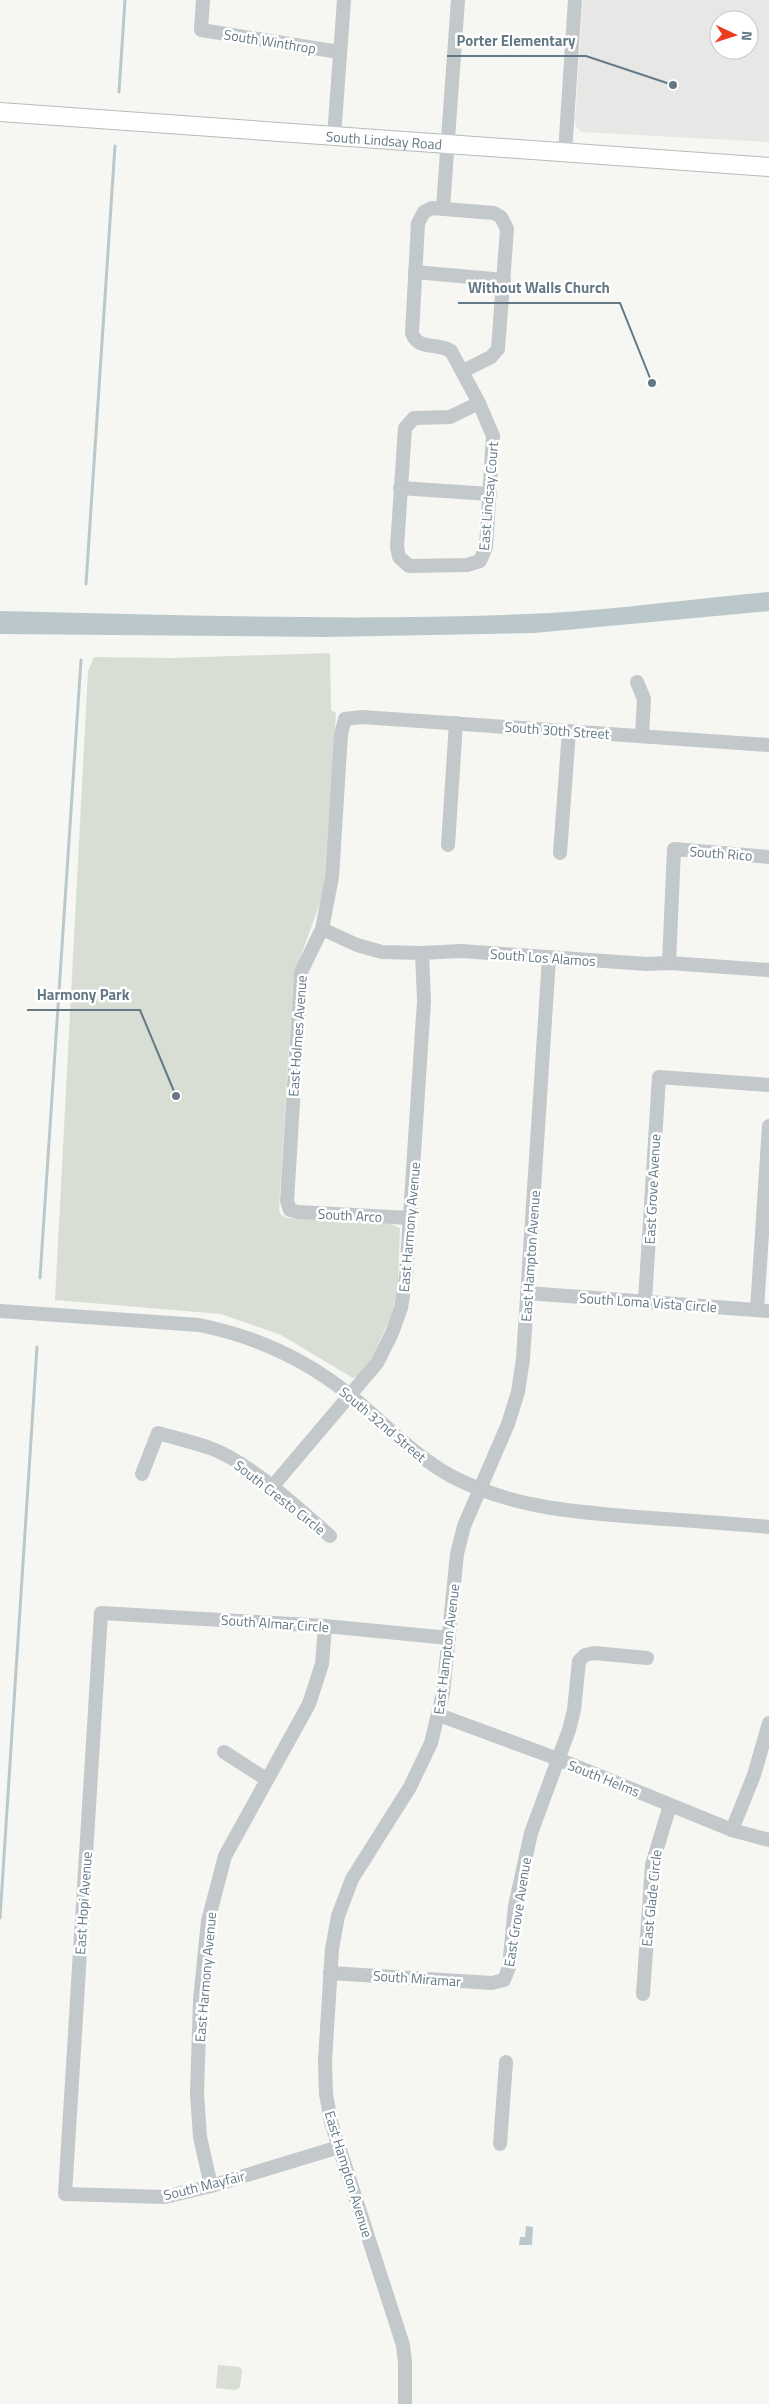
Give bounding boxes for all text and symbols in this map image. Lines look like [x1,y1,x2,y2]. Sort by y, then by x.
north arrow [709,10,759,60]
street label: South Winthrop [223,23,317,59]
callout: Porter Elementary [447,26,586,56]
text: Porter Elementary [456,29,576,52]
text: N [737,30,758,42]
street label: South Lindsay Road [325,125,443,154]
callout: Without Walls Church [458,273,620,303]
text: Without Walls Church [468,276,610,299]
street label: East Lindsay Court [473,441,503,551]
street label: South 30th Street [504,716,610,744]
street label: South Rico [689,840,753,866]
street label: South Los Alamos [490,943,596,971]
street label: East Holmes Avenue [282,975,312,1097]
callout: Harmony Park [27,980,140,1010]
text: Harmony Park [37,983,130,1006]
street label: East Grove Avenue [639,1133,665,1245]
street label: East Harmony Avenue [393,1161,425,1293]
street label: East Hampton Avenue [515,1190,545,1322]
street label: South Arco [317,1203,383,1227]
street label: South Loma Vista Circle [578,1287,718,1317]
street label: South 32nd Street [335,1381,431,1467]
street label: South Cresto Circle [230,1455,330,1539]
street label: East Hampton Avenue [428,1582,464,1716]
street label: South Almar Circle [220,1609,330,1637]
street label: South Helms [565,1754,643,1802]
street label: East Glade Circle [635,1848,667,1948]
street label: East Hopi Avenue [69,1851,97,1955]
street label: East Grove Avenue [498,1856,536,1968]
street label: East Harmony Avenue [189,1911,221,2043]
street label: South Miramar [372,1964,462,1992]
street label: East Hampton Avenue [320,2108,378,2240]
street label: South Mayfair [161,2165,247,2205]

